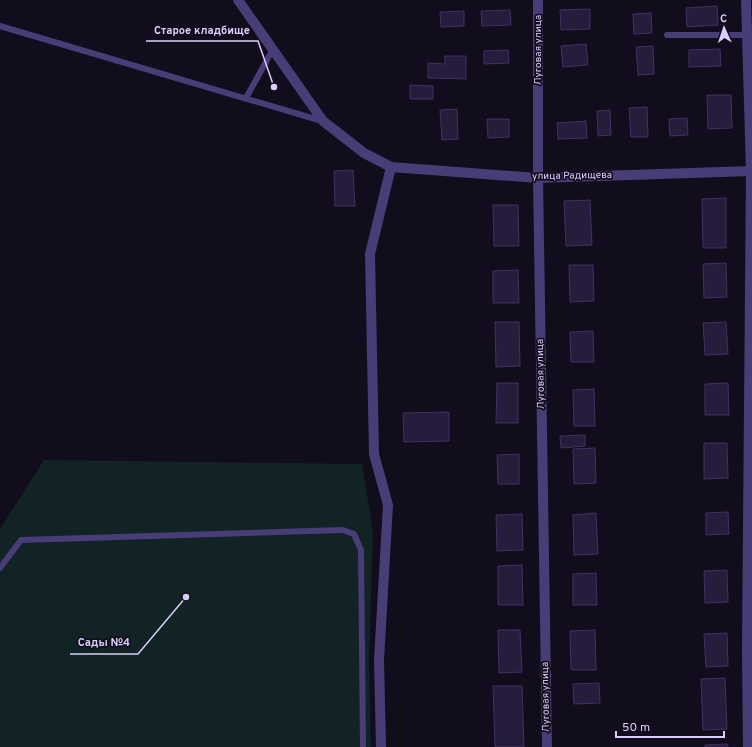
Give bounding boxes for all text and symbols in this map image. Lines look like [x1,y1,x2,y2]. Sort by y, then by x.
north arrow [704,8,744,48]
text: С [720,12,727,26]
street label: Луговая улица [532,15,545,85]
callout: Старое кладбище [146,18,258,41]
text: Старое кладбище [154,24,250,38]
street label: улица Радищева [532,169,612,183]
street label: Луговая улица [534,339,548,409]
callout: Сады №4 [70,631,138,654]
text: Сады №4 [78,636,130,650]
street label: Луговая улица [539,662,553,732]
scale bar [616,713,724,739]
text: 50 m [622,720,650,736]

